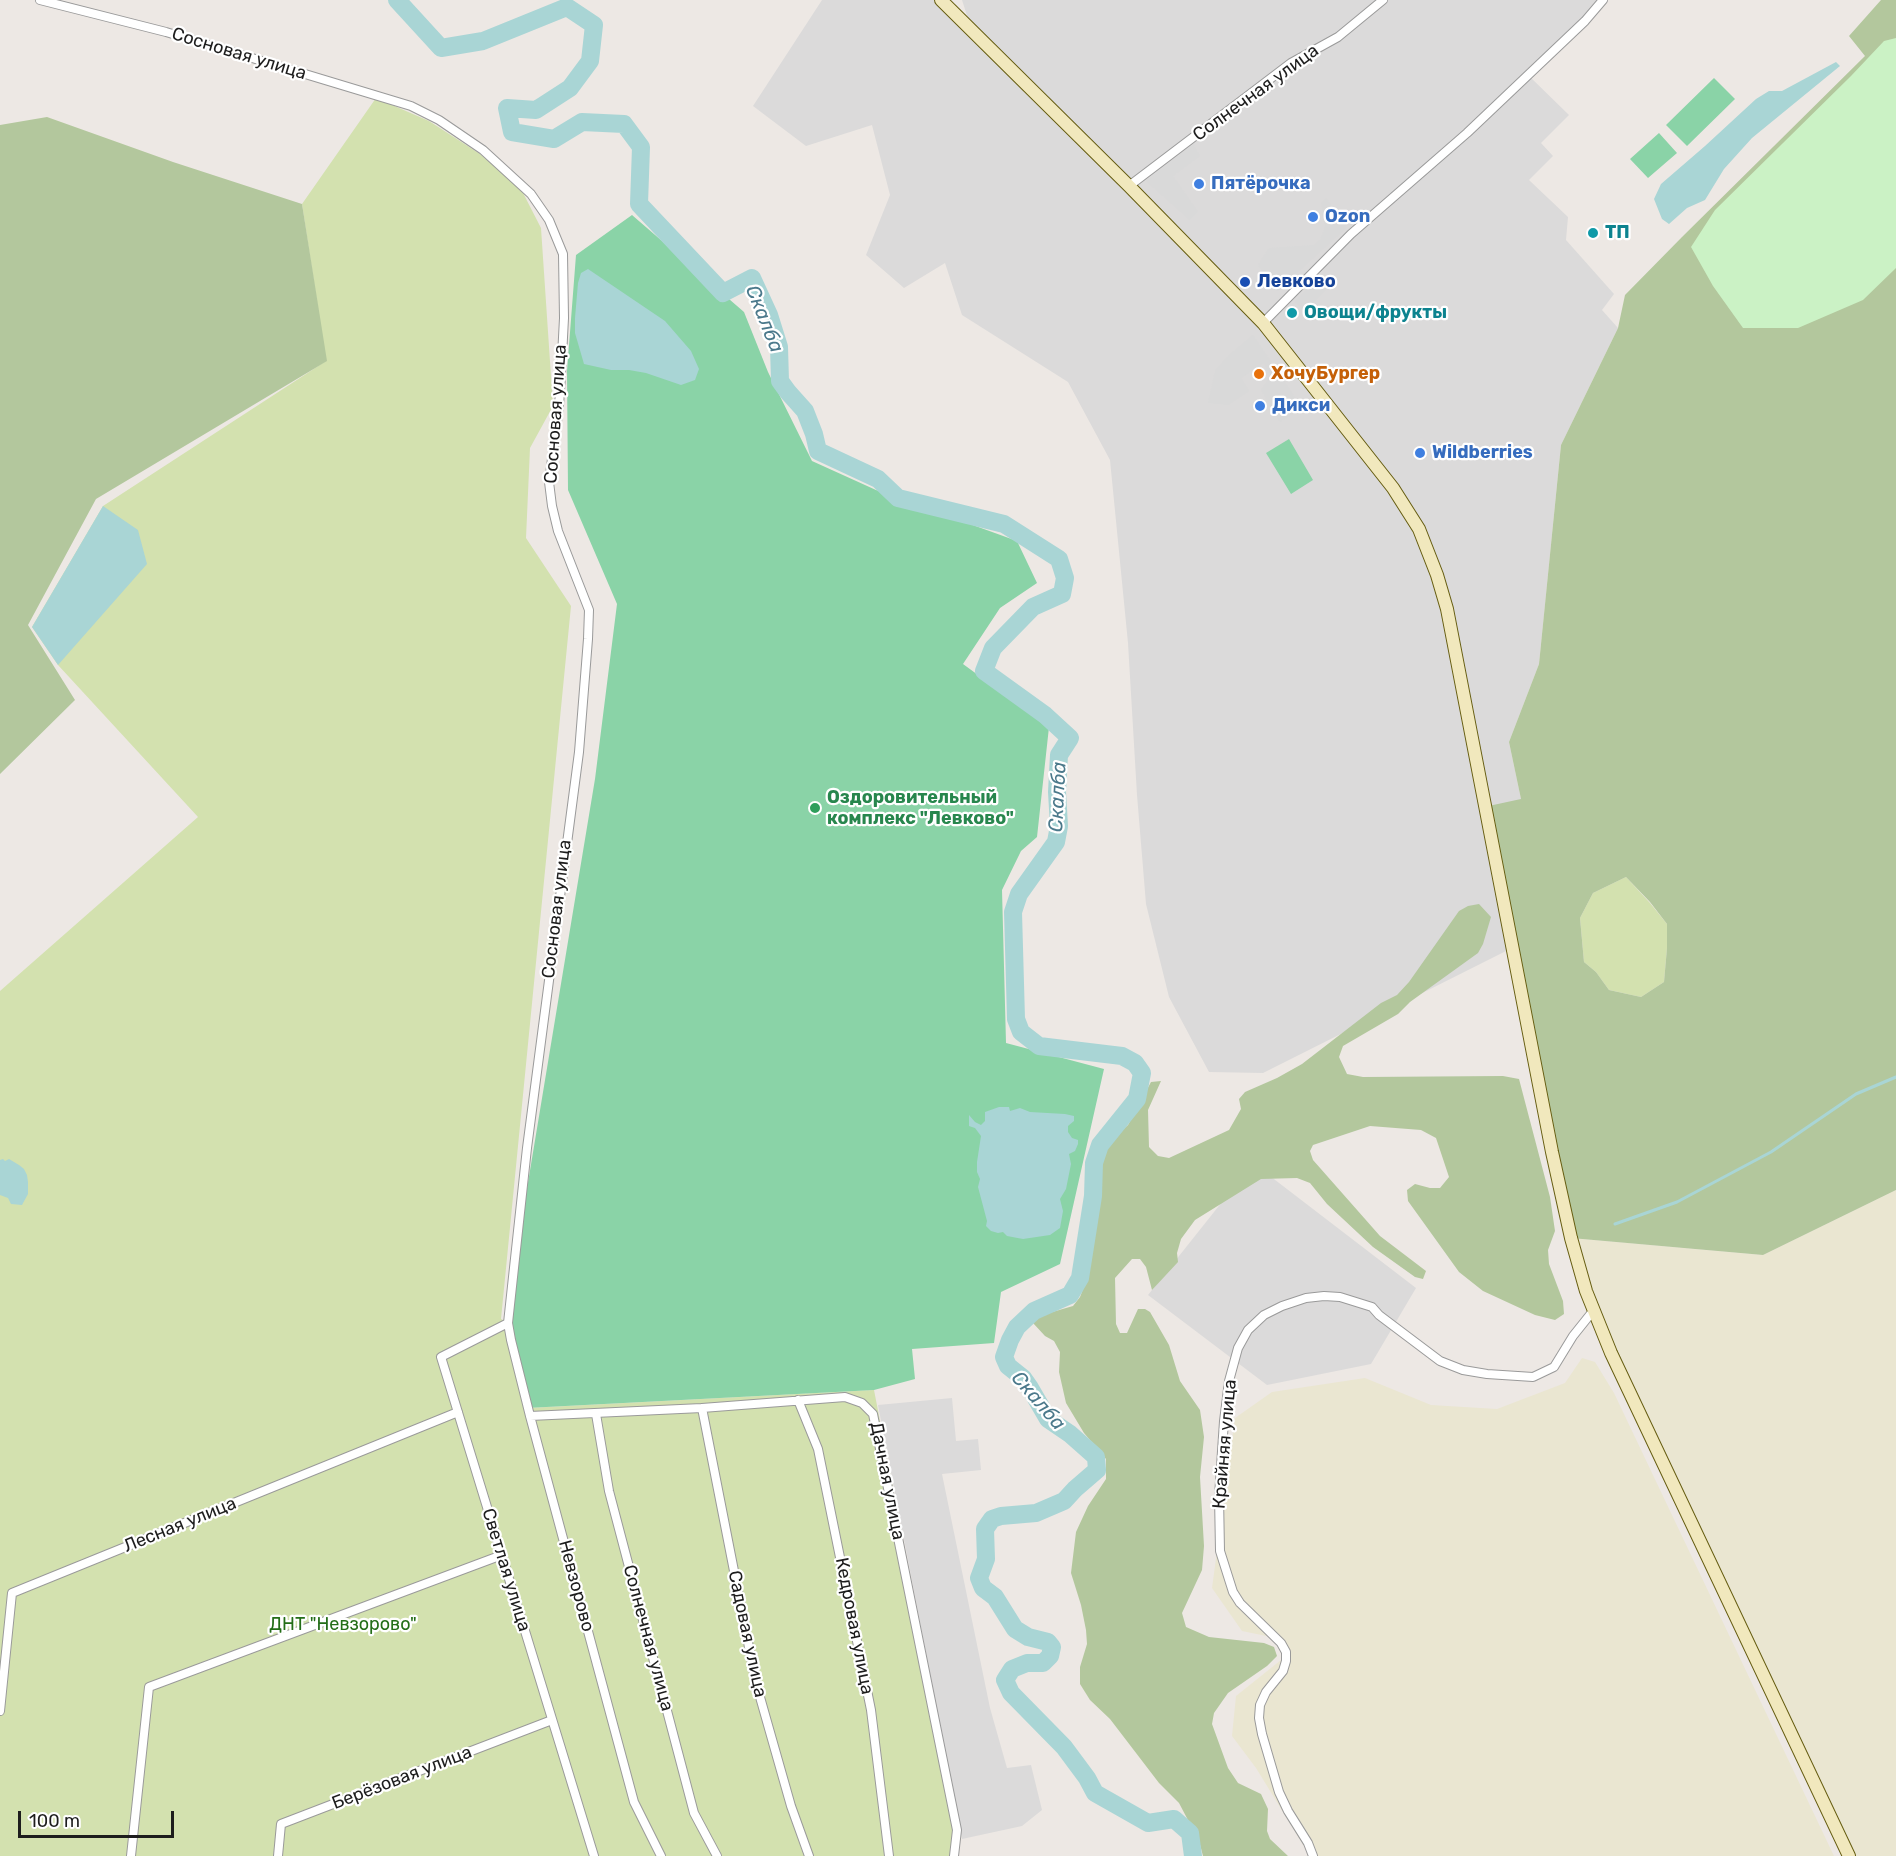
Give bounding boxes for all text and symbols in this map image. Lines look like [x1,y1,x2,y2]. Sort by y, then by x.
street label: Сосновая улица [169,23,309,85]
street label: Солнечная улица [1189,40,1323,146]
place label: Пятёрочка [1211,173,1311,195]
marker: Пятёрочка [1192,177,1206,191]
place label: Ozon [1325,206,1370,228]
marker: Ozon [1306,210,1320,224]
place label: ТП [1605,222,1630,244]
marker: ТП [1586,226,1600,240]
place label: Левково [1257,271,1336,293]
marker: Левково [1238,275,1252,289]
water label: Скалба [740,282,788,356]
place label: Овощи/фрукты [1304,302,1447,324]
marker: Овощи/фрукты [1285,306,1299,320]
street label: Сосновая улица [540,344,572,484]
place label: ХочуБургер [1271,363,1380,385]
marker: ХочуБургер [1252,367,1266,381]
place label: Дикси [1272,395,1330,417]
marker: Дикси [1253,399,1267,413]
place label: Wildberries [1432,442,1533,464]
marker: Wildberries [1413,446,1427,460]
water label: Скалба [1044,761,1072,833]
place label: Оздоровительный комплекс "Левково" [827,787,1014,830]
marker: Оздоровительный комплекс "Левково" [808,801,822,815]
street label: Сосновая улица [538,838,576,980]
water label: Скалба [1006,1367,1070,1435]
street label: Крайняя улица [1209,1378,1241,1510]
street label: Дачная улица [865,1420,909,1542]
street label: Лесная улица [121,1493,239,1557]
street label: Светлая улица [477,1506,535,1634]
street label: Невзорово [553,1538,599,1634]
street label: Кедровая улица [830,1556,878,1696]
street label: Солнечная улица [618,1563,678,1713]
street label: Садовая улица [723,1569,771,1699]
park label: ДНТ "Невзорово" [269,1614,417,1636]
street label: Берёзовая улица [329,1741,475,1815]
scale bar [21,1799,177,1837]
text: 100 m [29,1810,80,1832]

